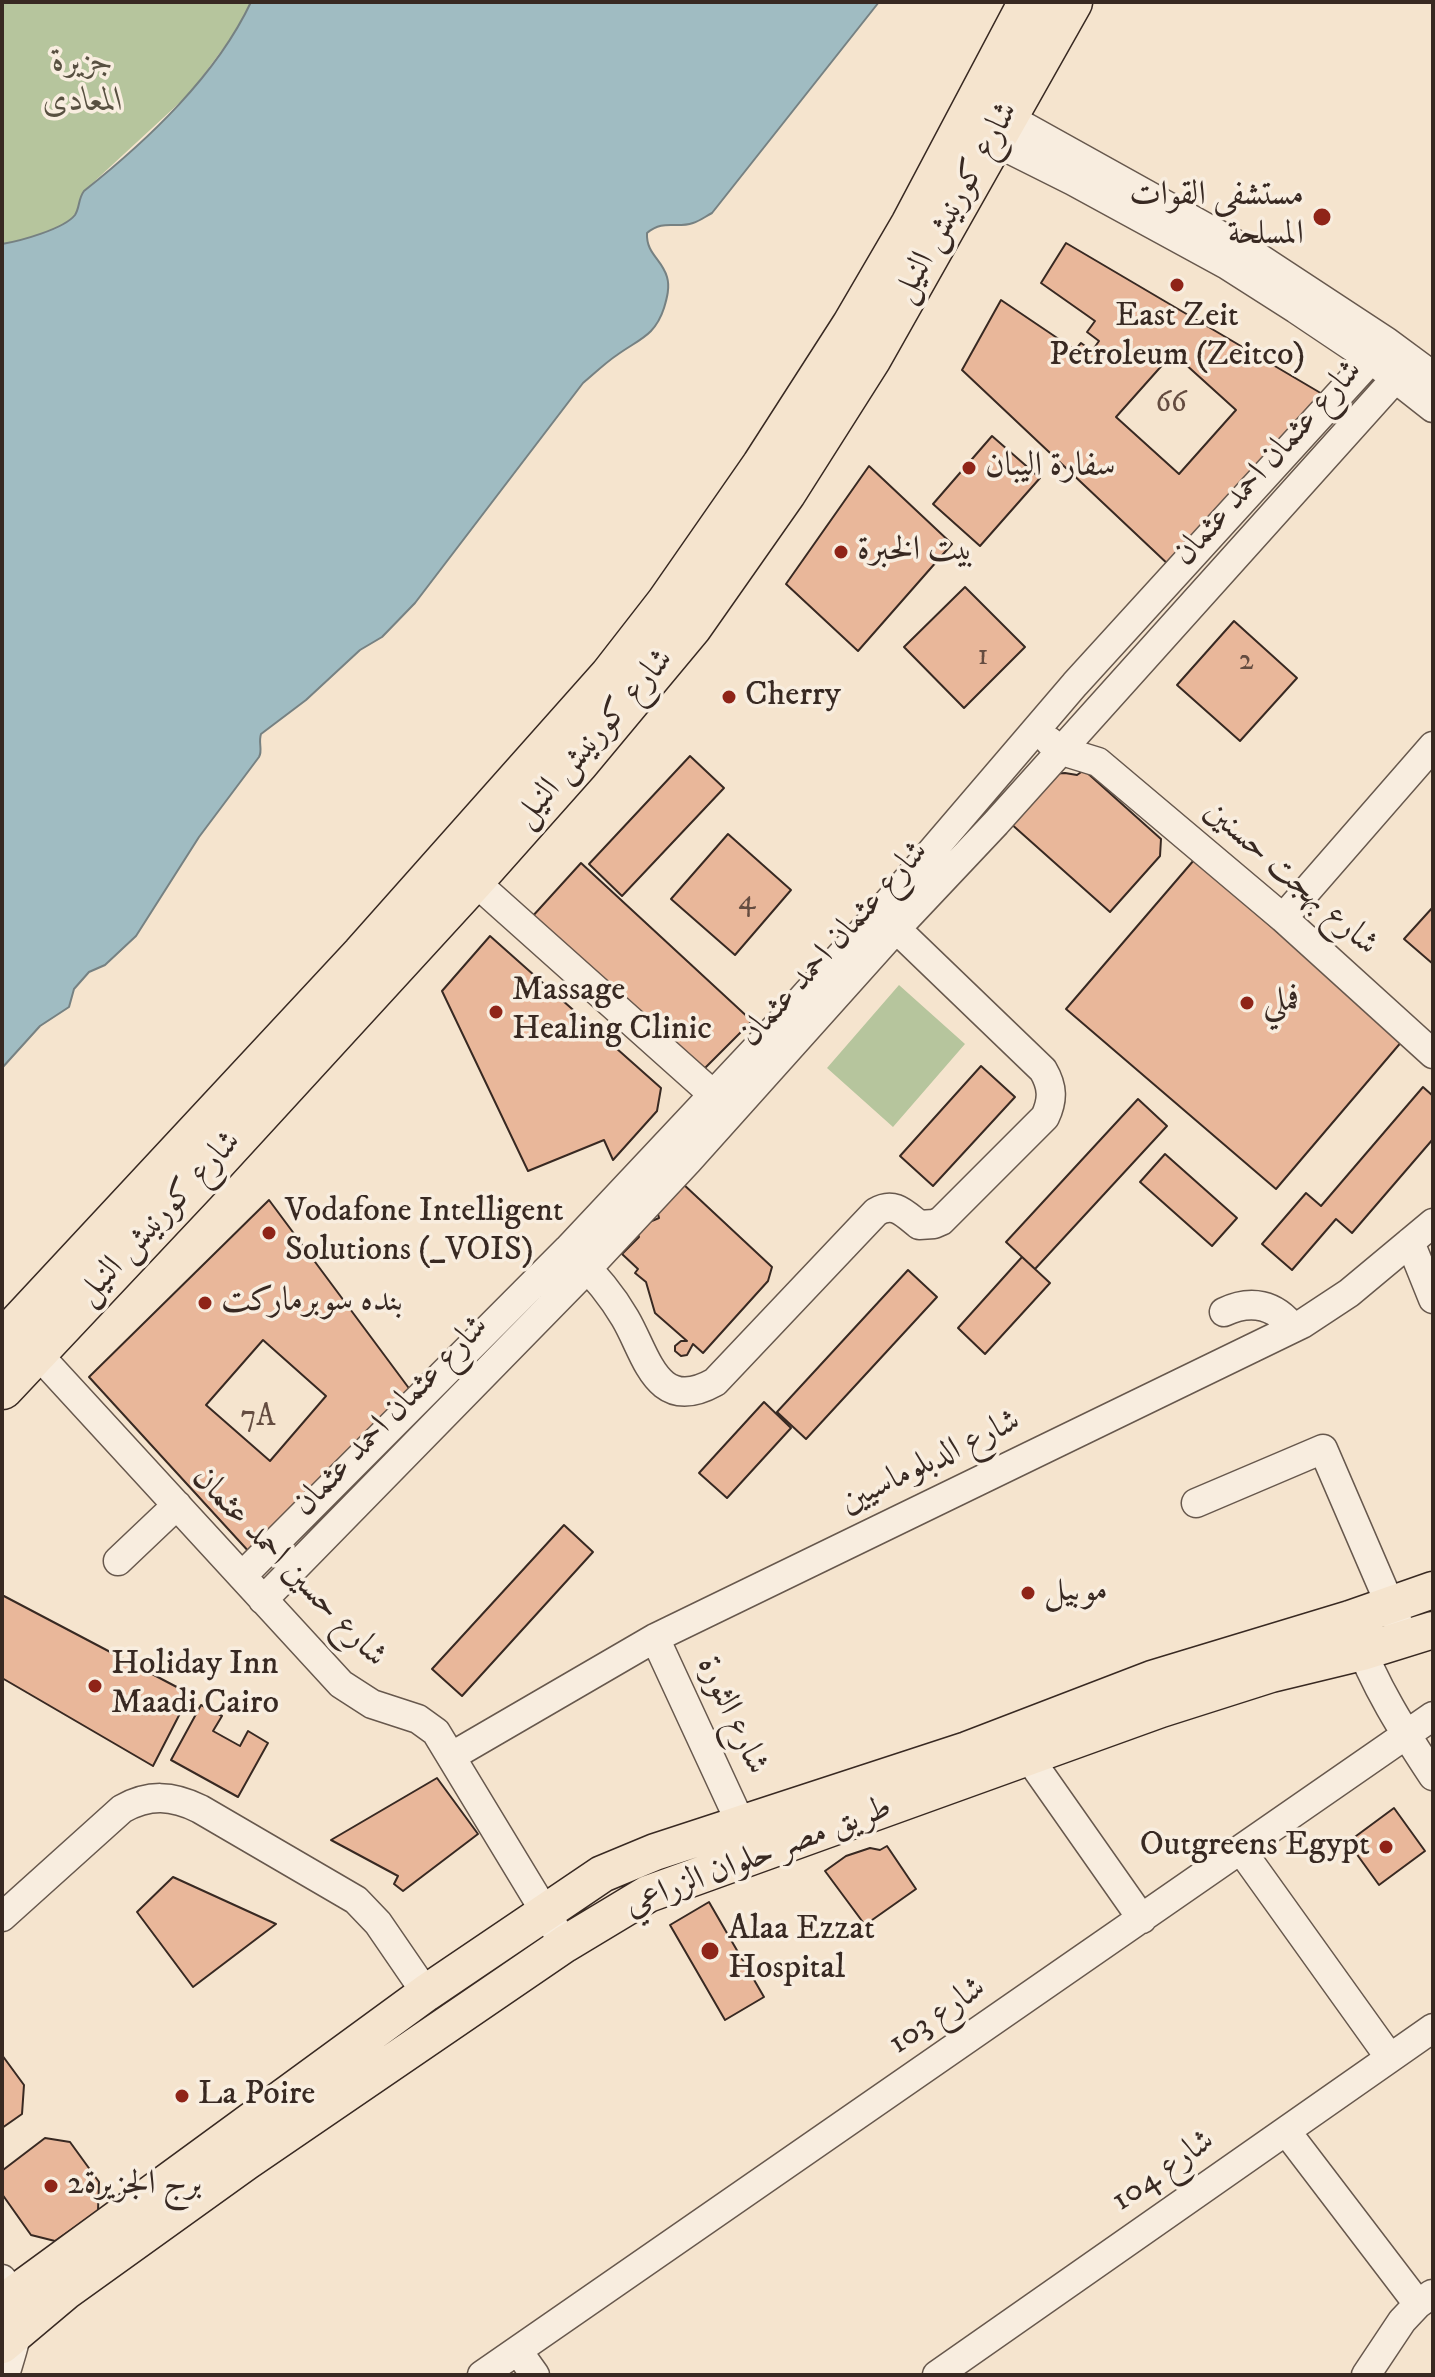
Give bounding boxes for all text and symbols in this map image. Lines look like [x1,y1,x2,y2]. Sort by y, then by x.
park label: جزيرة المعادى [43,44,123,124]
street label: شارع كورنيش النيل [885,95,1029,311]
place label: مستشفى القوات المسلحة [1129,177,1304,256]
marker: مستشفى القوات المسلحة [1311,206,1333,228]
marker: East Zeit Petroleum (Zeitco) [1168,276,1186,294]
place label: East Zeit Petroleum (Zeitco) [1049,298,1305,378]
street label: شارع عثمان احمد عثمان [1165,352,1373,576]
house number: 66 [1155,387,1187,423]
place label: سفارة اليبان [985,448,1116,488]
marker: سفارة اليبان [960,459,978,477]
place label: بيت الخبرة [857,532,974,572]
marker: بيت الخبرة [832,543,850,561]
house number: 1 [977,640,989,676]
street label: شارع كورنيش النيل [506,641,684,837]
house number: 2 [1239,645,1253,681]
place label: Cherry [745,677,841,717]
marker: Cherry [720,688,738,706]
street label: شارع بهجت حسنين [1194,792,1386,966]
street label: شارع عثمان احمد عثمان [731,833,939,1057]
house number: 4 [738,885,756,921]
place label: Massage Healing Clinic [512,972,712,1052]
place label: فملي [1263,983,1299,1023]
marker: فملي [1238,994,1256,1012]
marker: Massage Healing Clinic [487,1003,505,1021]
street label: شارع كورنيش النيل [69,1123,251,1315]
place label: Vodafone Intelligent Solutions (_VOIS) [285,1193,564,1272]
marker: Vodafone Intelligent Solutions (_VOIS) [260,1224,278,1242]
place label: بنده سوبرماركت [221,1283,403,1323]
marker: بنده سوبرماركت [196,1294,214,1312]
street label: شارع عثمان احمد عثمان [286,1308,498,1526]
house number: 7A [241,1401,275,1437]
street label: شارع الدبلوماسيين [834,1402,1028,1524]
street label: شارع حسين احمد عثمان [182,1459,394,1677]
place label: موبيل [1044,1573,1108,1613]
marker: موبيل [1019,1584,1037,1602]
place label: Holiday Inn Maadi Cairo [111,1646,279,1726]
street label: شارع الثورة [686,1650,776,1782]
marker: Holiday Inn Maadi Cairo [86,1677,104,1695]
street label: طريق مصر حلوان الزراعي [620,1788,898,1928]
place label: Outgreens Egypt [1140,1827,1370,1867]
marker: Outgreens Egypt [1377,1838,1395,1856]
place label: Alaa Ezzat Hospital [728,1911,875,1990]
marker: Alaa Ezzat Hospital [699,1940,721,1962]
street label: شارع 103 [881,1969,995,2065]
place label: La Poire [198,2076,315,2116]
marker: La Poire [173,2087,191,2105]
street label: شارع 104 [1105,2122,1223,2222]
place label: برج الجزيرة2 [67,2166,202,2206]
marker: برج الجزيرة2 [42,2177,60,2195]

